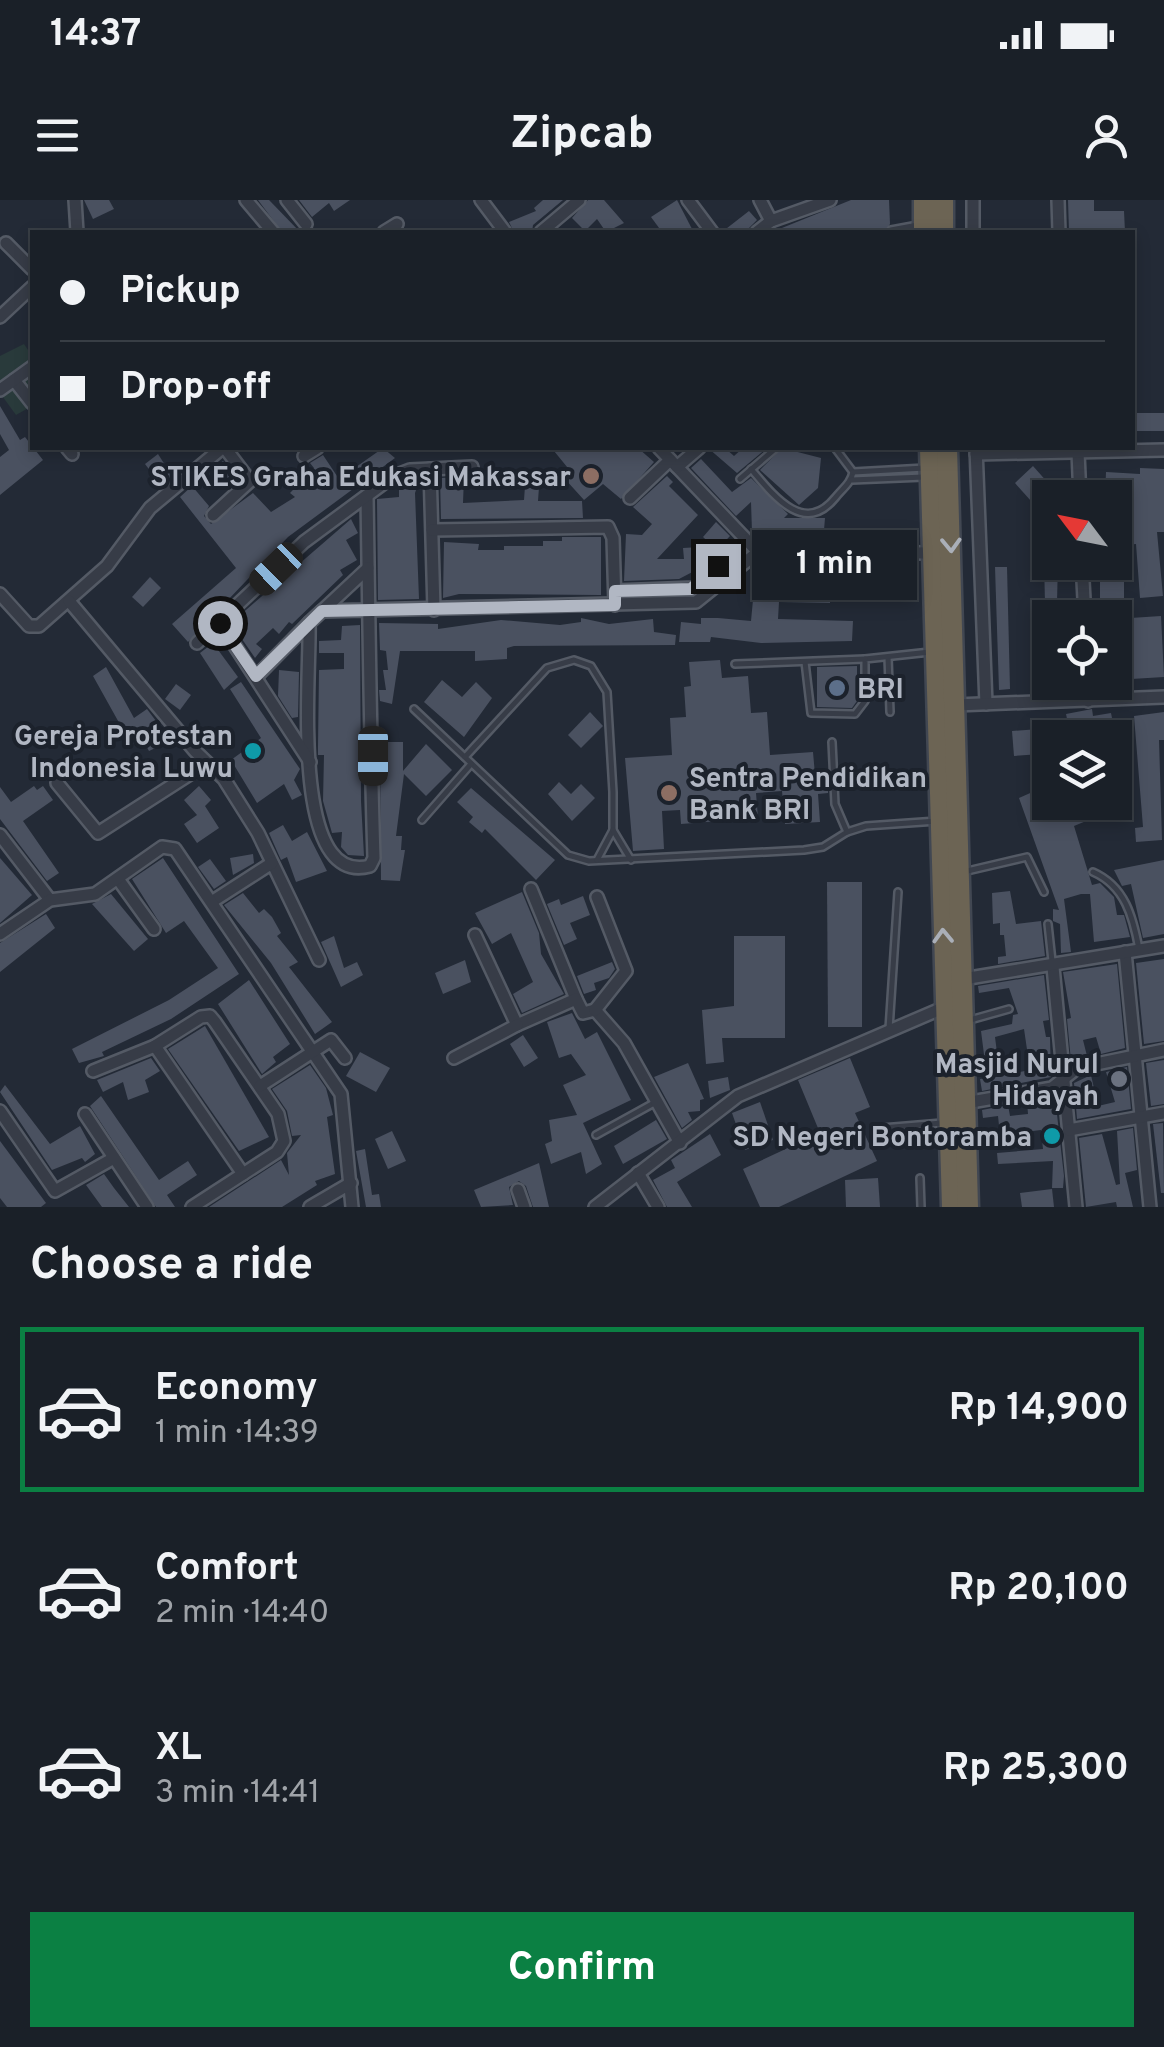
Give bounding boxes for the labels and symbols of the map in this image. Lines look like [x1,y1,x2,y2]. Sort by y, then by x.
place label: STIKES Graha Edukasi Makassar [150,461,571,497]
marker: STIKES Graha Edukasi Makassar [580,465,602,487]
north arrow [1032,480,1132,580]
callout: 1 min [753,531,918,601]
car [244,537,308,601]
one-way arrow [940,537,961,553]
route end [696,544,741,589]
route start [198,601,243,646]
place label: BRI [857,673,904,709]
marker: BRI [826,677,848,699]
place label: Gereja Protestan Indonesia Luwu [14,720,233,788]
car [358,726,388,786]
marker: Gereja Protestan Indonesia Luwu [242,740,264,762]
place label: Sentra Pendidikan Bank BRI [689,762,927,830]
marker: Sentra Pendidikan Bank BRI [658,782,680,804]
one-way arrow [933,927,954,943]
place label: Masjid Nurul Hidayah [935,1048,1099,1116]
marker: Masjid Nurul Hidayah [1108,1068,1130,1090]
place label: SD Negeri Bontoramba [732,1121,1032,1157]
marker: SD Negeri Bontoramba [1041,1125,1063,1147]

